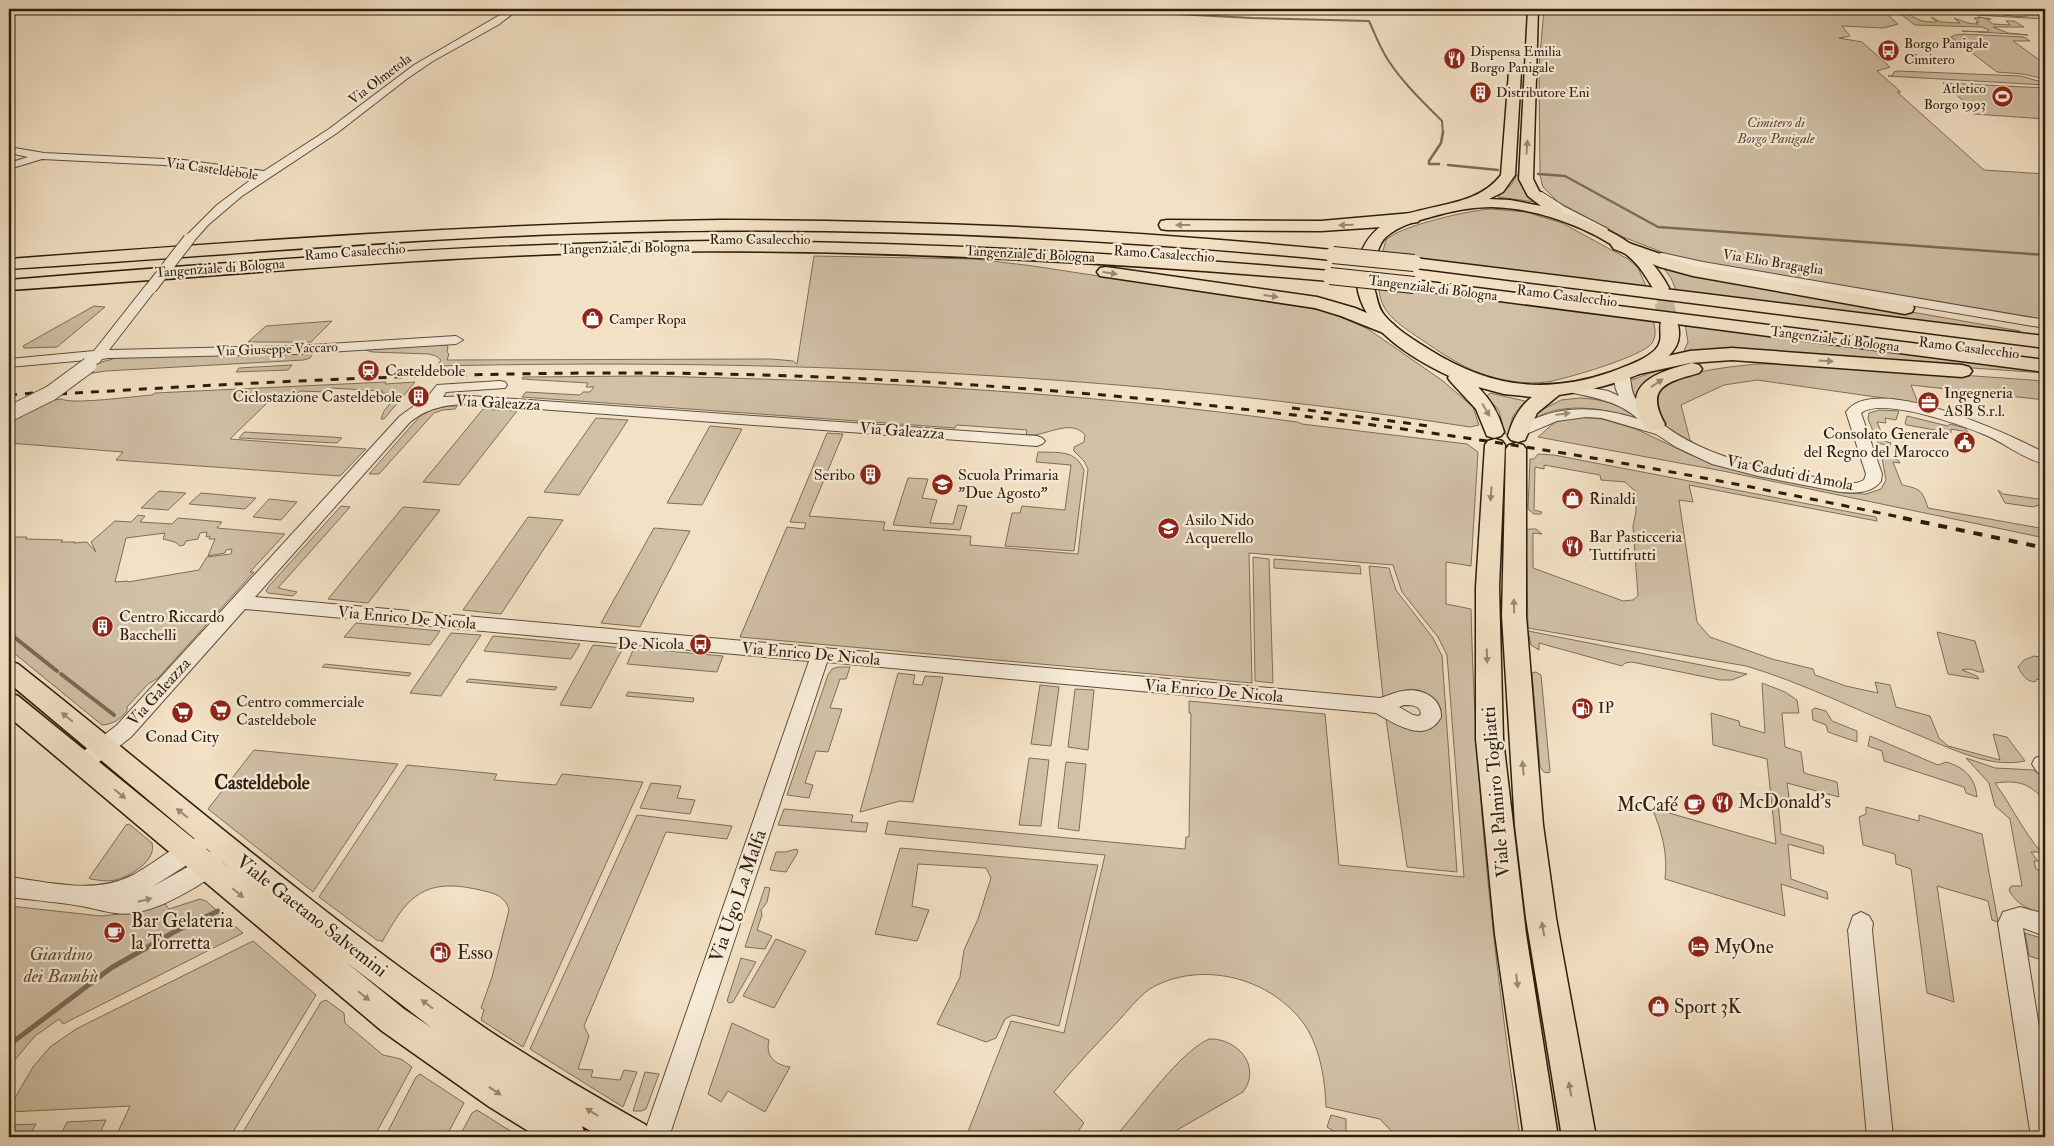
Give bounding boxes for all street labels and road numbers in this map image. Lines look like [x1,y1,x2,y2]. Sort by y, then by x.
street label: Via Olmetola [345,50,415,108]
street label: Via Casteldebole [165,154,259,184]
street label: Ramo Casalecchio [709,231,811,248]
street label: Tangenziale di Bologna [560,238,690,258]
street label: Ramo Casalecchio [304,240,406,264]
street label: Tangenziale di Bologna [965,242,1096,266]
street label: Ramo Casalecchio [1113,242,1215,266]
street label: Via Elio Bragaglia [1721,246,1825,278]
street label: Tangenziale di Bologna [155,255,286,281]
street label: Tangenziale di Bologna [1368,272,1499,304]
street label: Ramo Casalecchio [1516,281,1618,311]
street label: Tangenziale di Bologna [1770,323,1901,355]
street label: Ramo Casalecchio [1918,333,2020,363]
street label: Via Giuseppe Vaccaro [216,338,339,361]
street label: Via Galeazza [455,391,541,415]
street label: Via Galeazza [859,418,945,444]
street label: Via Caduti di Amola [1725,451,1856,495]
street label: Via Enrico De Nicola [337,602,478,634]
street label: Via Enrico De Nicola [741,638,882,670]
street label: Via Galeazza [123,653,195,730]
street label: Via Enrico De Nicola [1144,675,1285,707]
street label: Viale Palmiro Togliatti [1477,706,1515,878]
street label: Via Ugo La Malfa [704,826,772,965]
street label: Viale Gaetano Salvemini [232,849,392,983]

